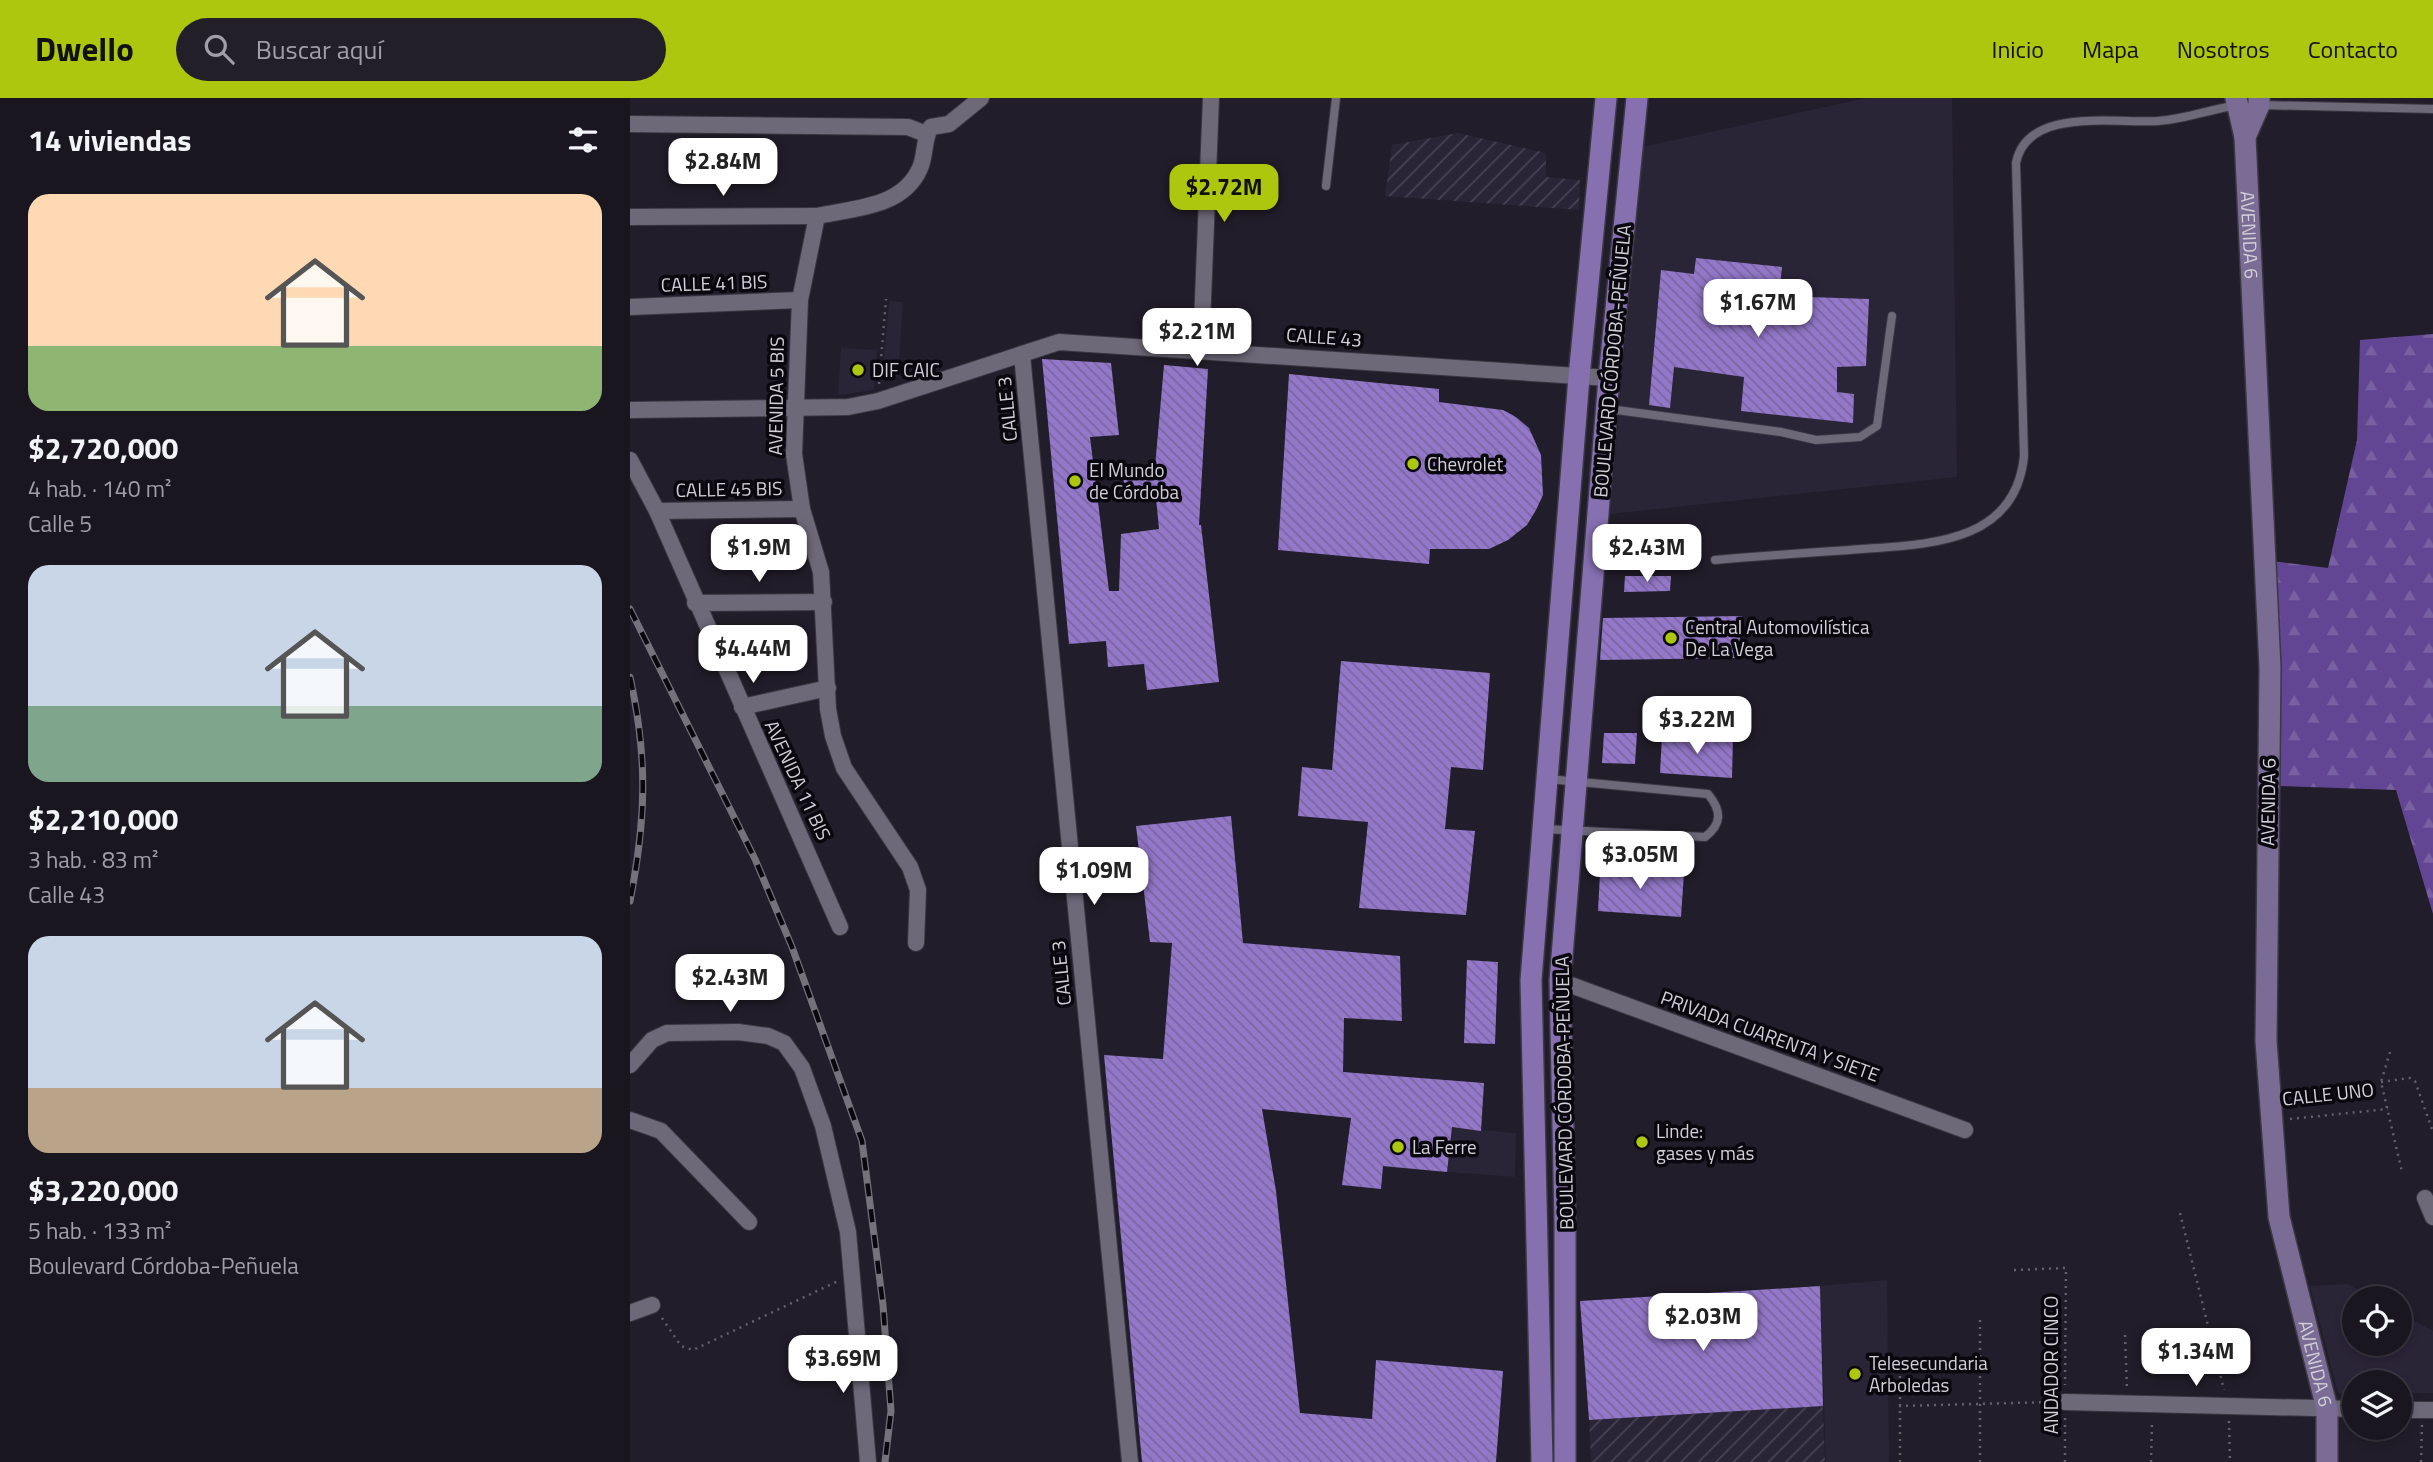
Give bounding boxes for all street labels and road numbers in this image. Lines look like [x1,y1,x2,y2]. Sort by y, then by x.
street label: AVENIDA 6 [2234,190,2267,280]
street label: BOULEVARD CÓRDOBA-PEÑUELA [1585,223,1638,499]
street label: CALLE 41 BIS [660,266,768,299]
street label: CALLE 43 [1285,319,1363,354]
street label: AVENIDA 5 BIS [760,336,791,456]
street label: CALLE 3 [989,375,1024,443]
street label: CALLE 45 BIS [675,473,783,504]
street label: AVENIDA 11 BIS [758,715,839,845]
street label: AVENIDA 6 [2252,758,2283,846]
street label: CALLE 3 [1043,939,1078,1007]
street label: BOULEVARD CÓRDOBA-PEÑUELA [1547,956,1580,1230]
street label: PRIVADA CUARENTA Y SIETE [1657,982,1884,1089]
street label: CALLE UNO [2281,1074,2375,1113]
street label: ANDADOR CINCO [2036,1296,2065,1434]
street label: AVENIDA 6 [2291,1317,2341,1410]

